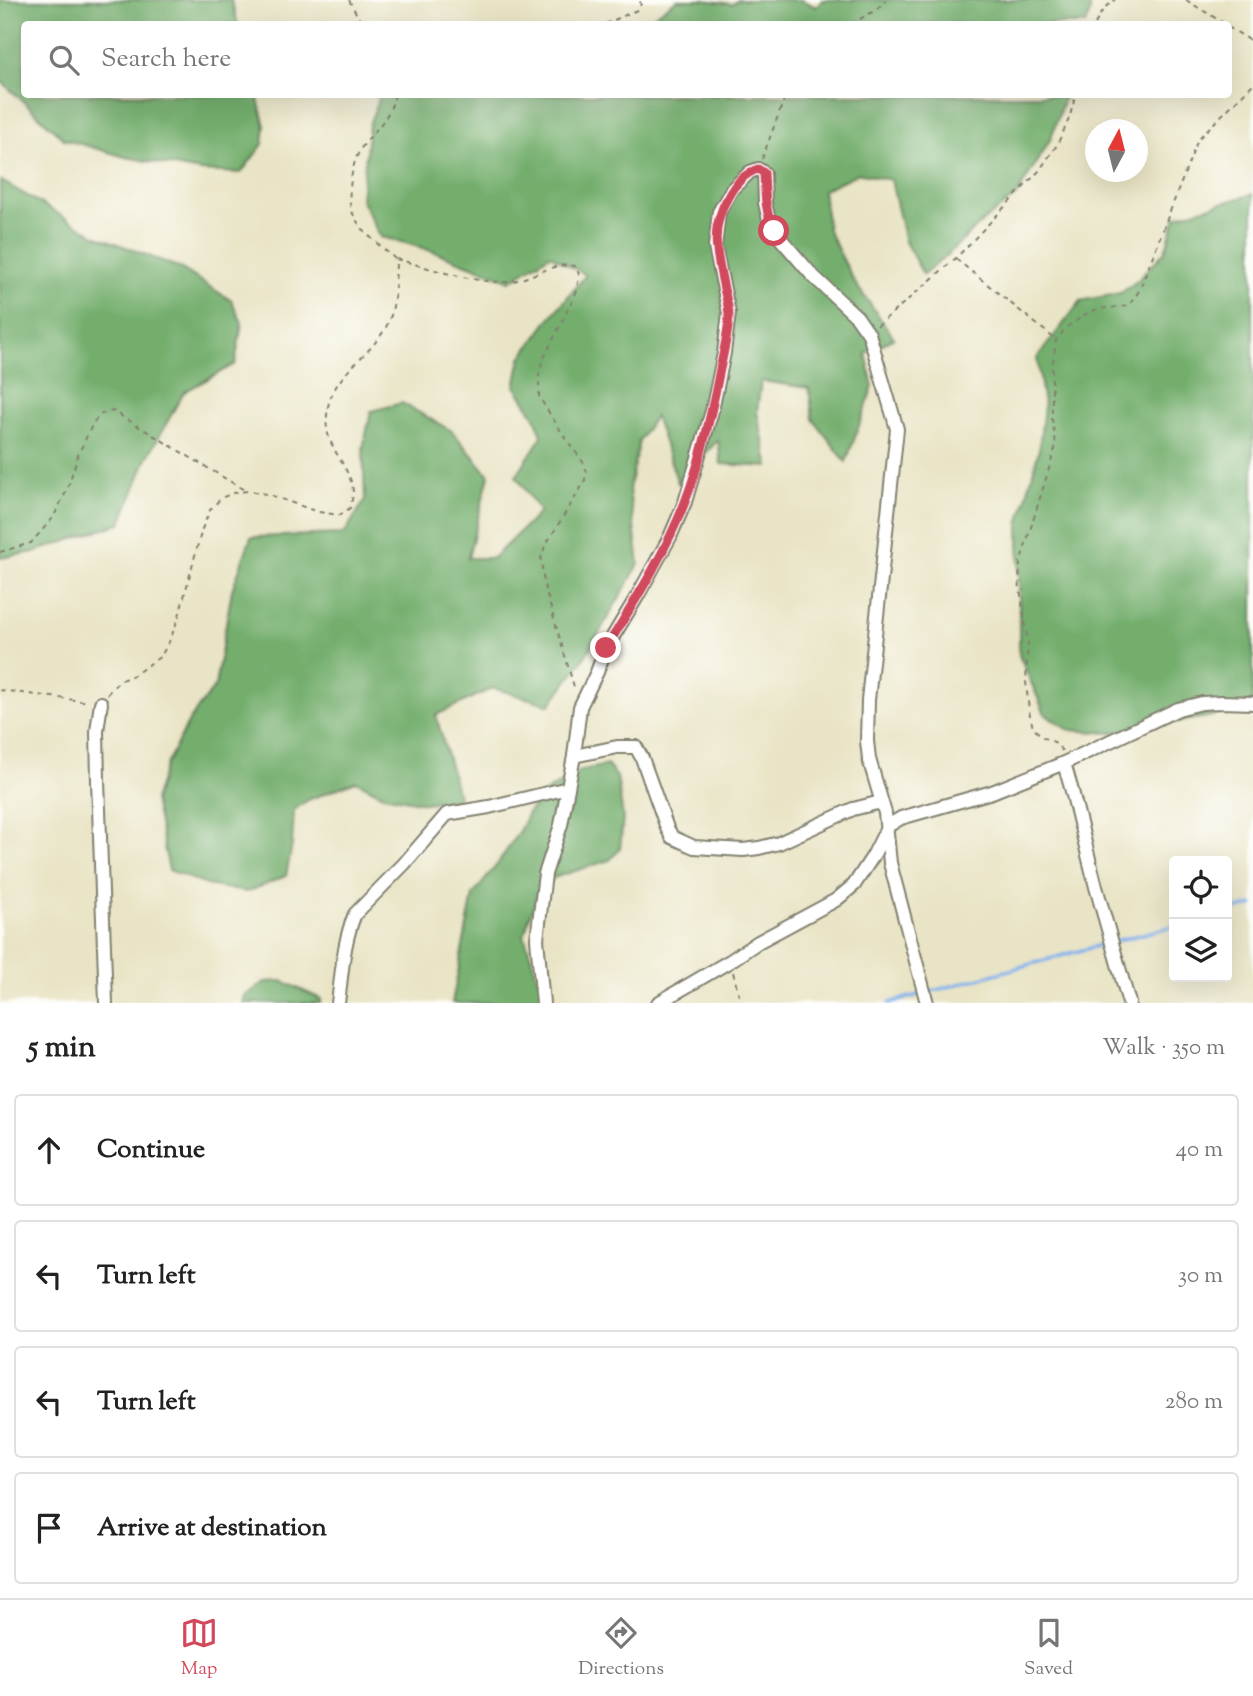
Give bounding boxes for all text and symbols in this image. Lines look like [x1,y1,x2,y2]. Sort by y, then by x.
search box [21,21,1232,98]
icon: search [45,41,83,79]
text: Search here [101,41,231,78]
north arrow [1085,119,1148,182]
route start [758,215,789,246]
route end [590,632,621,663]
map controls [1169,856,1232,982]
button: locate [1169,856,1232,919]
button: layers [1169,919,1232,982]
text: 5 min [28,1027,96,1070]
text: Walk · 350 m [1102,1032,1225,1065]
icon: ahead [30,1131,68,1169]
text: Continue [97,1132,205,1169]
text: 40 m [1176,1134,1223,1167]
icon: left [30,1257,68,1295]
text: Turn left [97,1258,196,1295]
text: 30 m [1178,1260,1223,1293]
icon: left [30,1383,68,1421]
text: Turn left [97,1384,196,1421]
text: 280 m [1165,1386,1223,1419]
icon: arrive [30,1509,68,1547]
text: Arrive at destination [97,1510,327,1547]
tab: Map [180,1614,218,1683]
tab: Directions [578,1614,664,1683]
tab: Saved [1024,1614,1073,1683]

